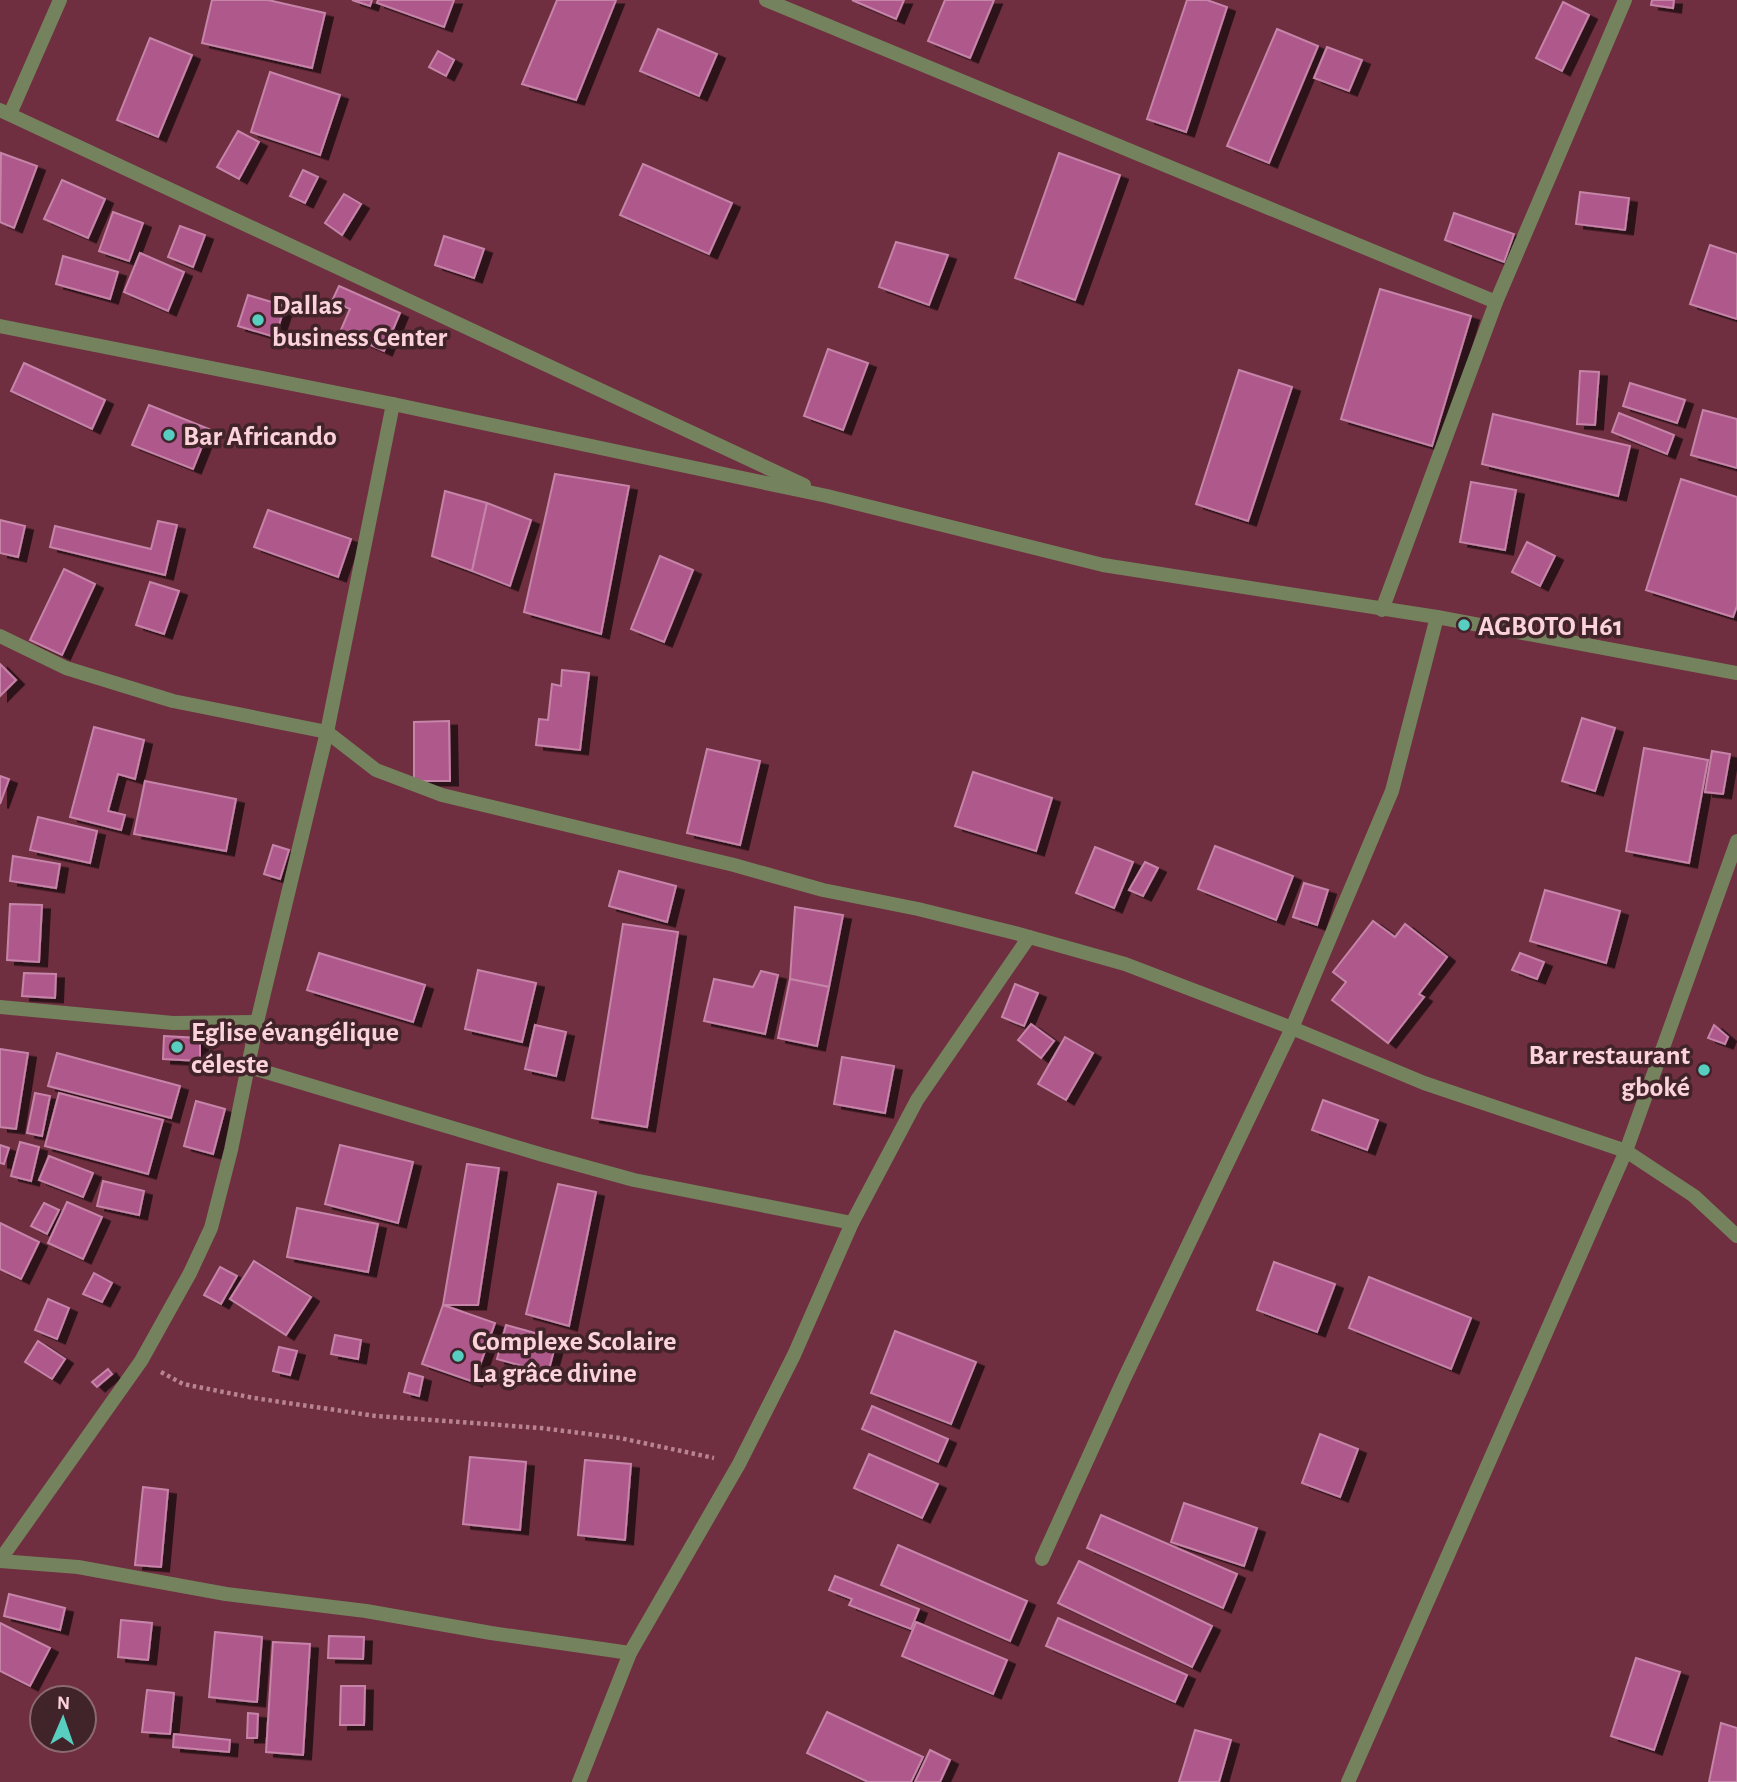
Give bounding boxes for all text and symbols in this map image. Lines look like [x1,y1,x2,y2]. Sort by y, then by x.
place label: Dallas business Center [272,292,448,352]
marker: Dallas business Center [250,312,266,328]
place label: Bar Africando [183,423,337,451]
marker: Bar Africando [161,427,177,443]
place label: AGBOTO H61 [1478,613,1623,641]
marker: AGBOTO H61 [1456,617,1472,633]
place label: Eglise évangélique céleste [191,1019,399,1079]
marker: Eglise évangélique céleste [169,1039,185,1055]
place label: Bar restaurant gboké [1528,1042,1691,1102]
marker: Bar restaurant gboké [1696,1062,1712,1078]
place label: Complexe Scolaire La grâce divine [472,1328,677,1388]
marker: Complexe Scolaire La grâce divine [450,1348,466,1364]
north arrow [28,1684,98,1754]
text: N [57,1694,70,1713]

